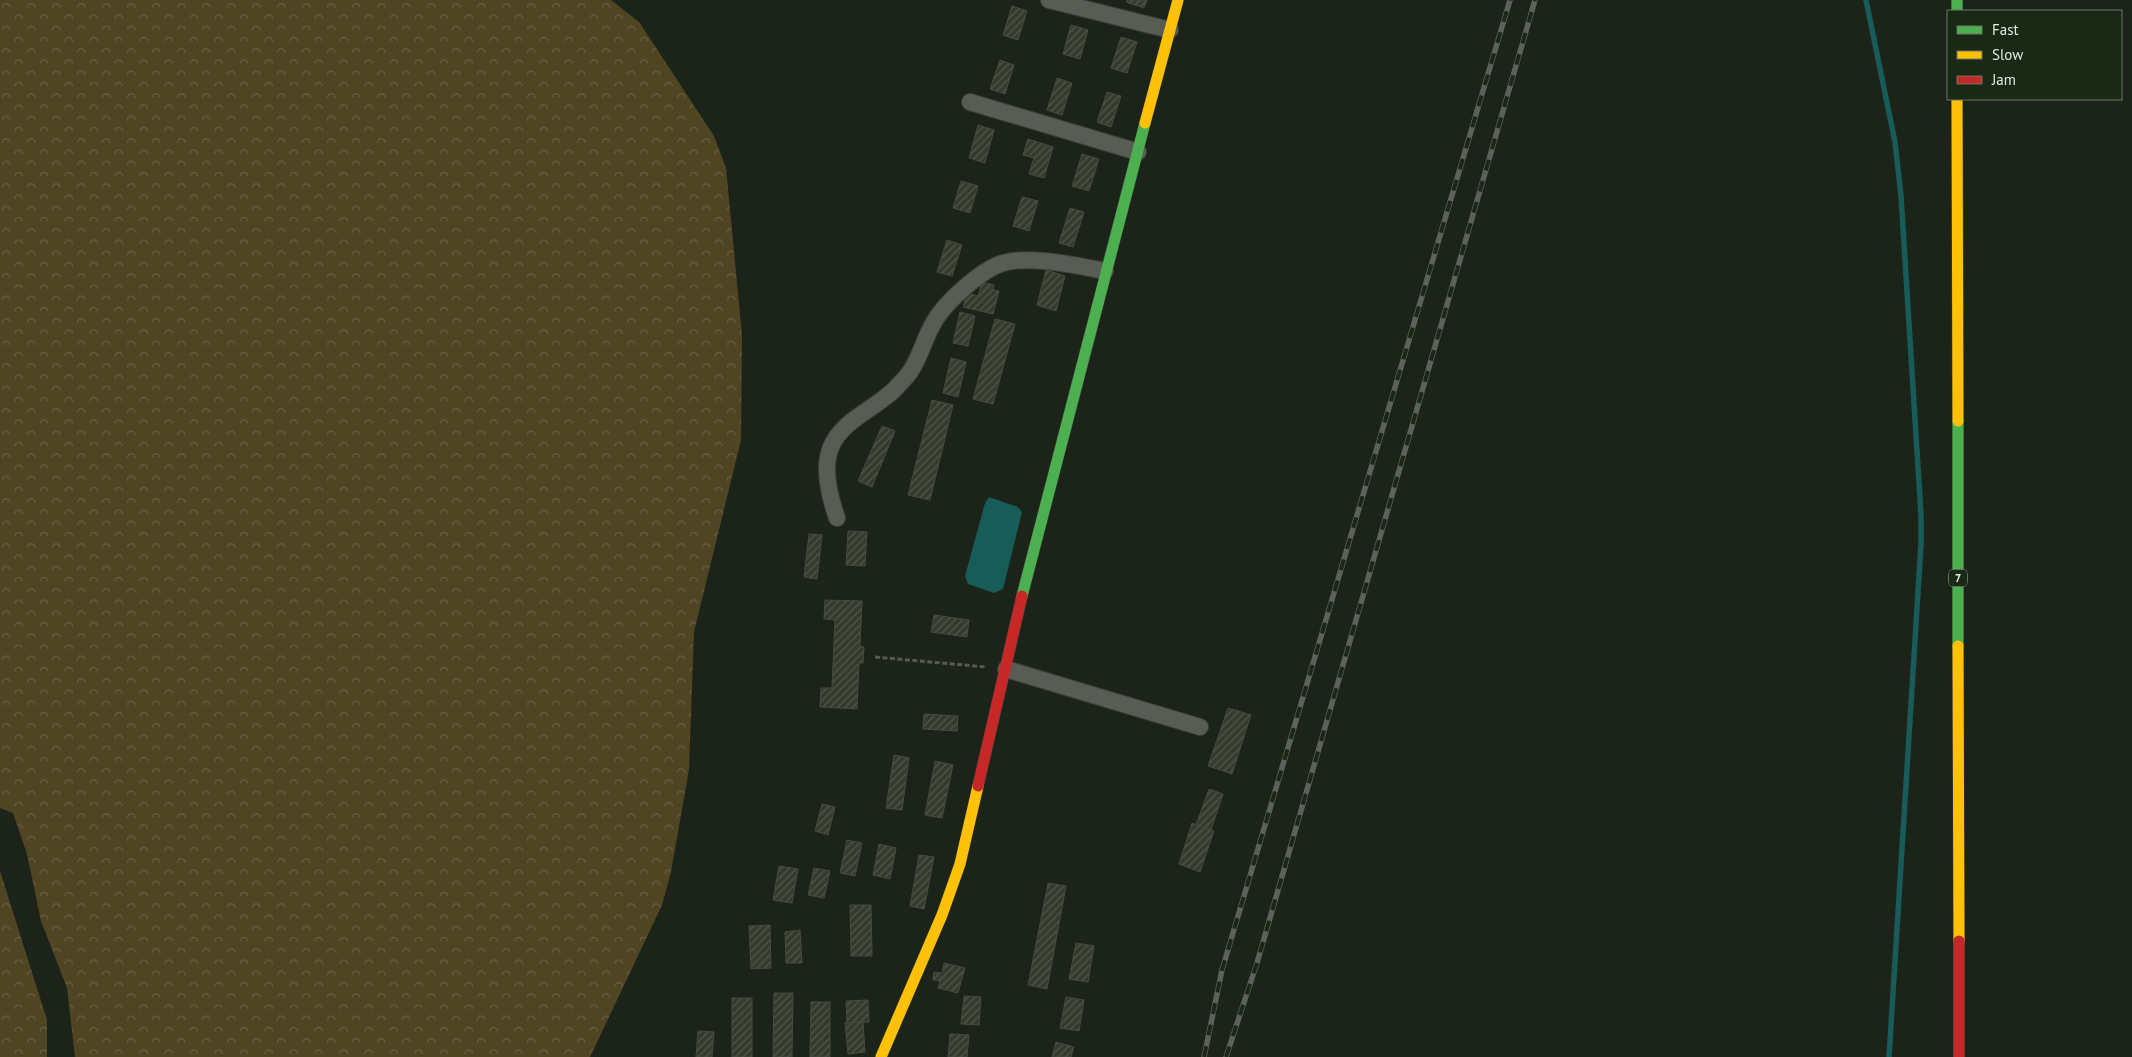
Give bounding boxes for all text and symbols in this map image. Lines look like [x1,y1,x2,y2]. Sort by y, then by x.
legend [1947,10,2122,100]
text: Fast [1992,20,2019,39]
text: Slow [1992,45,2023,64]
text: Jam [1991,70,2016,89]
road number: 7 [1949,570,1967,586]

